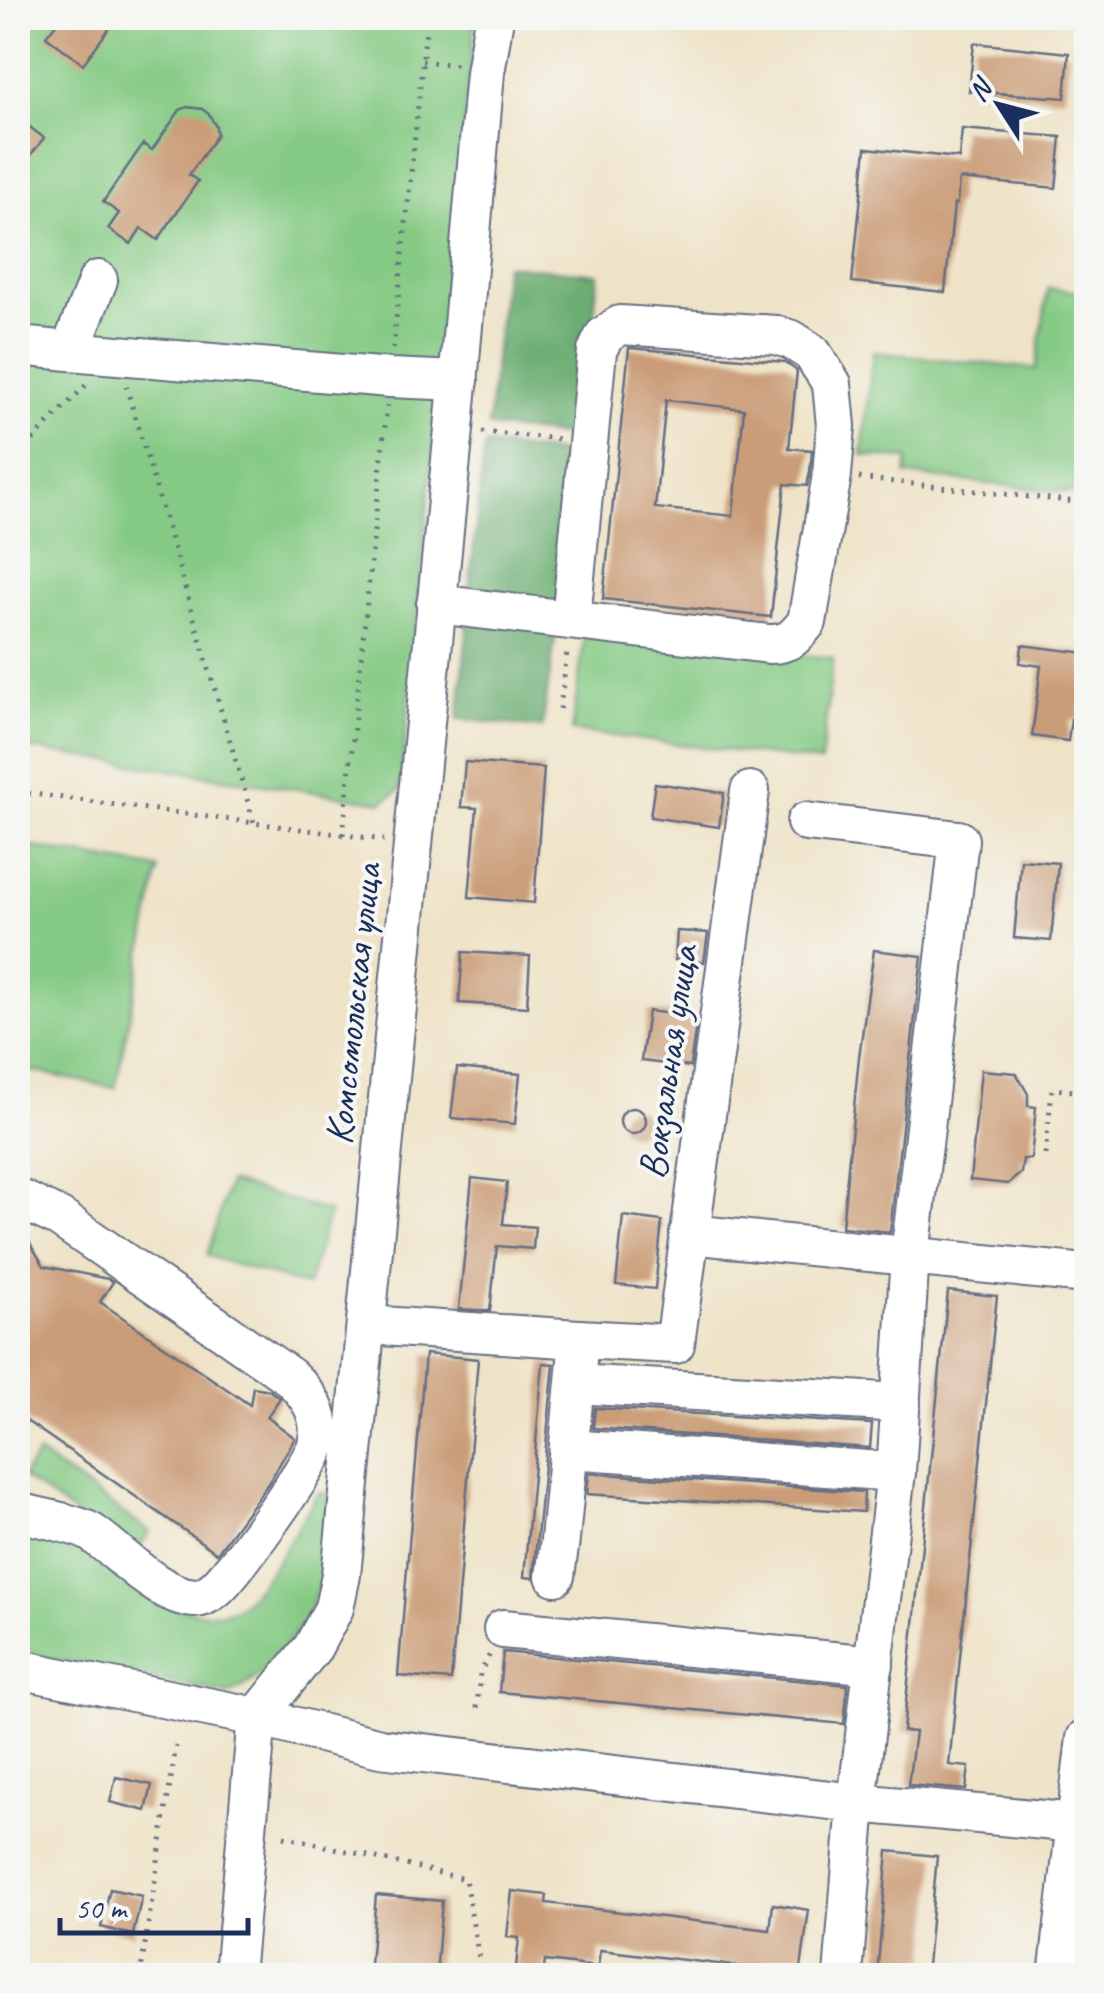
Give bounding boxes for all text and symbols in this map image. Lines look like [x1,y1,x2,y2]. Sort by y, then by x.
north arrow [949,55,1049,155]
text: N [960,70,1001,108]
street label: Комсомольская улица [313,858,393,1147]
street label: Вокзальная улица [627,940,709,1182]
scale bar [60,1873,248,1935]
text: 50 m [75,1889,128,1927]

